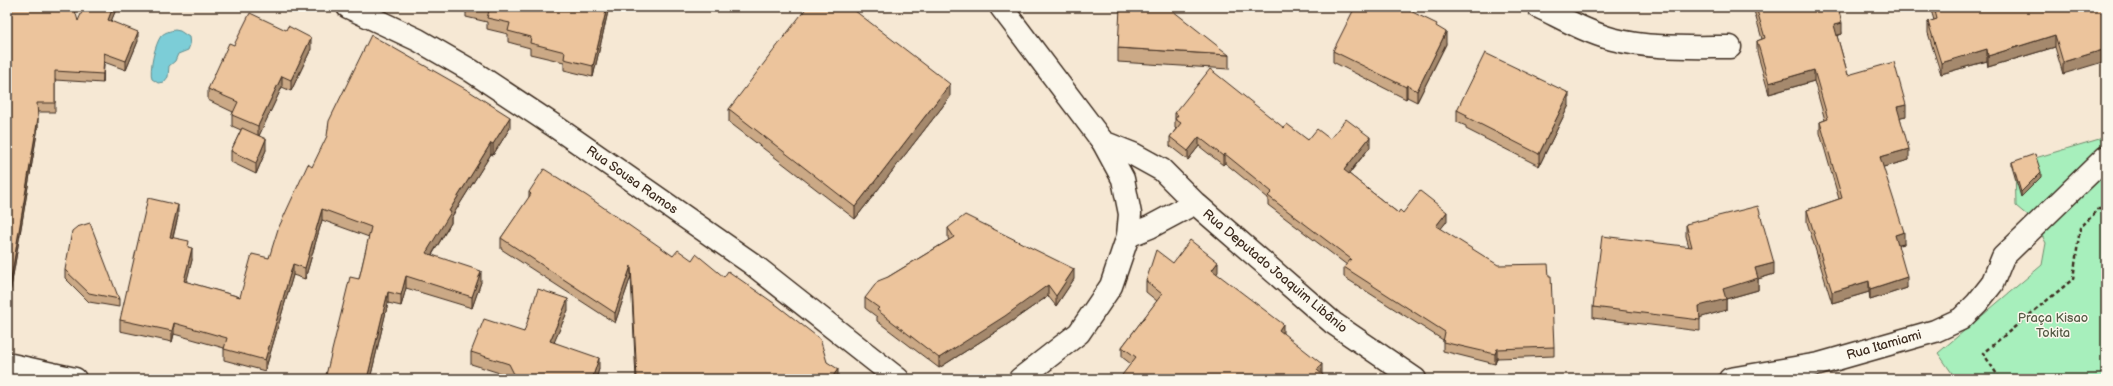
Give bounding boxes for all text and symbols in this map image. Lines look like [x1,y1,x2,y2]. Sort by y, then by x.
street label: Rua Sousa Ramos [583,142,681,218]
street label: Rua Deputado Joaquim Libânio [1199,206,1351,336]
park label: Praça Kisao Tokita [2018,310,2088,341]
street label: Rua Itamiami [1845,327,1923,363]

